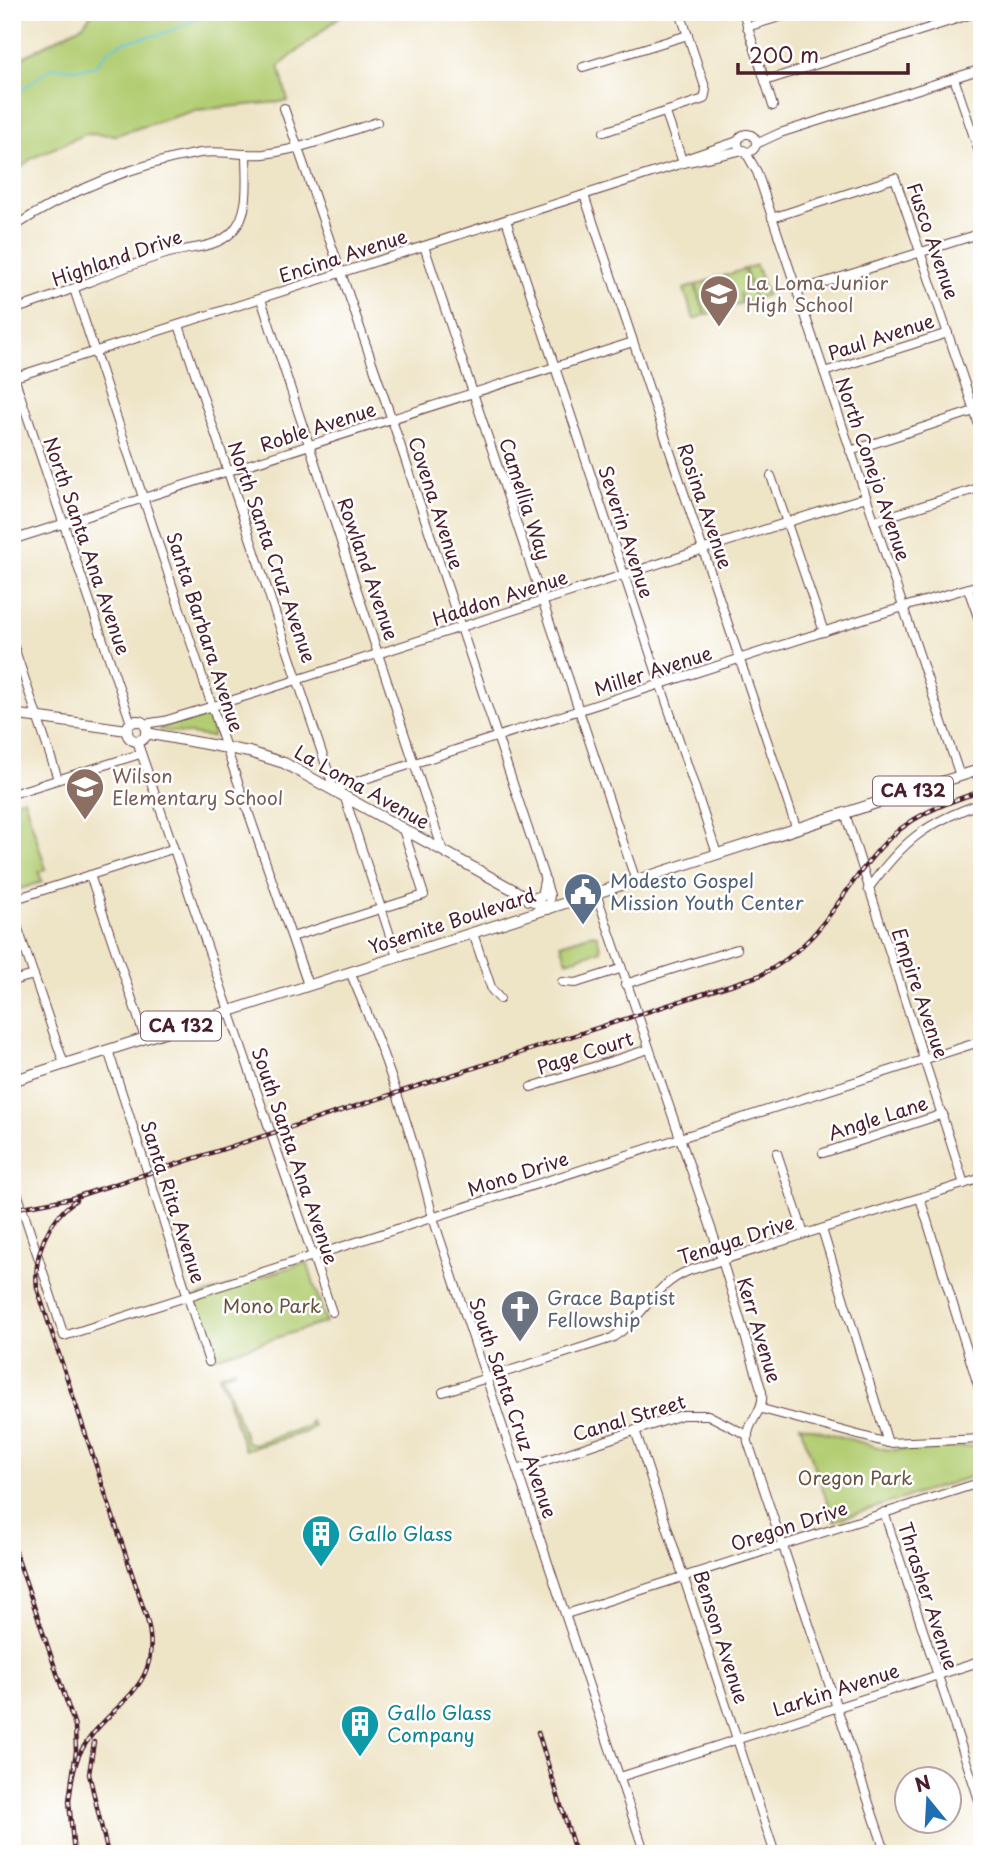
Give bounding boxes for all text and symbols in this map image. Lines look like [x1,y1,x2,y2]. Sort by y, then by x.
scale bar [738,32,908,76]
text: 200 m [749,38,819,70]
street label: Fusco Avenue [901,179,967,303]
street label: Encina Avenue [275,221,411,289]
street label: Highland Drive [48,222,186,292]
place label: La Loma Junior High School [746,268,889,318]
school or university icon: La Loma Junior High School [698,273,740,328]
street label: Paul Avenue [824,306,938,366]
street label: North Conejo Avenue [829,373,919,564]
street label: Roble Avenue [256,394,379,458]
street label: North Santa Ana Avenue [37,433,138,659]
street label: Covena Avenue [402,433,472,573]
street label: Camellia Way [493,434,559,563]
street label: North Santa Cruz Avenue [222,437,324,666]
street label: Rosina Avenue [671,439,741,572]
street label: Severin Avenue [592,462,662,601]
street label: Rowland Avenue [331,494,406,644]
street label: Santa Barbara Avenue [160,528,252,735]
street label: Haddon Avenue [428,562,571,632]
street label: Miller Avenue [590,638,715,702]
street label: La Loma Avenue [290,737,435,835]
place label: Wilson Elementary School [112,761,283,811]
school or university icon: Wilson Elementary School [64,766,106,821]
road number: CA 132 [873,776,953,806]
place label: Modesto Gospel Mission Youth Center [610,866,804,916]
public building icon: Modesto Gospel Mission Youth Center [562,871,604,926]
street label: Yosemite Boulevard [364,880,539,960]
street label: Empire Avenue [886,924,956,1062]
road number: CA 132 [141,1012,221,1041]
street label: Page Court [533,1023,637,1081]
street label: South Santa Ana Avenue [246,1043,346,1268]
street label: Angle Lane [824,1088,931,1146]
street label: Santa Rita Avenue [135,1117,213,1286]
street label: Mono Drive [464,1144,572,1203]
street label: Tenaya Drive [674,1207,797,1271]
street label: Kerr Avenue [731,1274,789,1386]
place label: Grace Baptist Fellowship [547,1283,675,1333]
church icon: Grace Baptist Fellowship [499,1288,541,1343]
park label: Mono Park [223,1291,322,1319]
street label: South Santa Cruz Avenue [463,1294,565,1522]
street label: Canal Street [569,1386,689,1448]
park label: Oregon Park [797,1463,913,1491]
street label: Oregon Drive [727,1493,851,1557]
building icon: Gallo Glass [300,1513,342,1568]
street label: Thrasher Avenue [892,1518,966,1673]
place label: Gallo Glass [348,1519,453,1547]
street label: Benson Avenue [687,1566,757,1707]
street label: Larkin Avenue [769,1655,903,1723]
place label: Gallo Glass Company [387,1698,492,1748]
building icon: Gallo Glass Company [339,1703,381,1758]
north arrow [892,1764,962,1834]
text: N [911,1767,934,1799]

